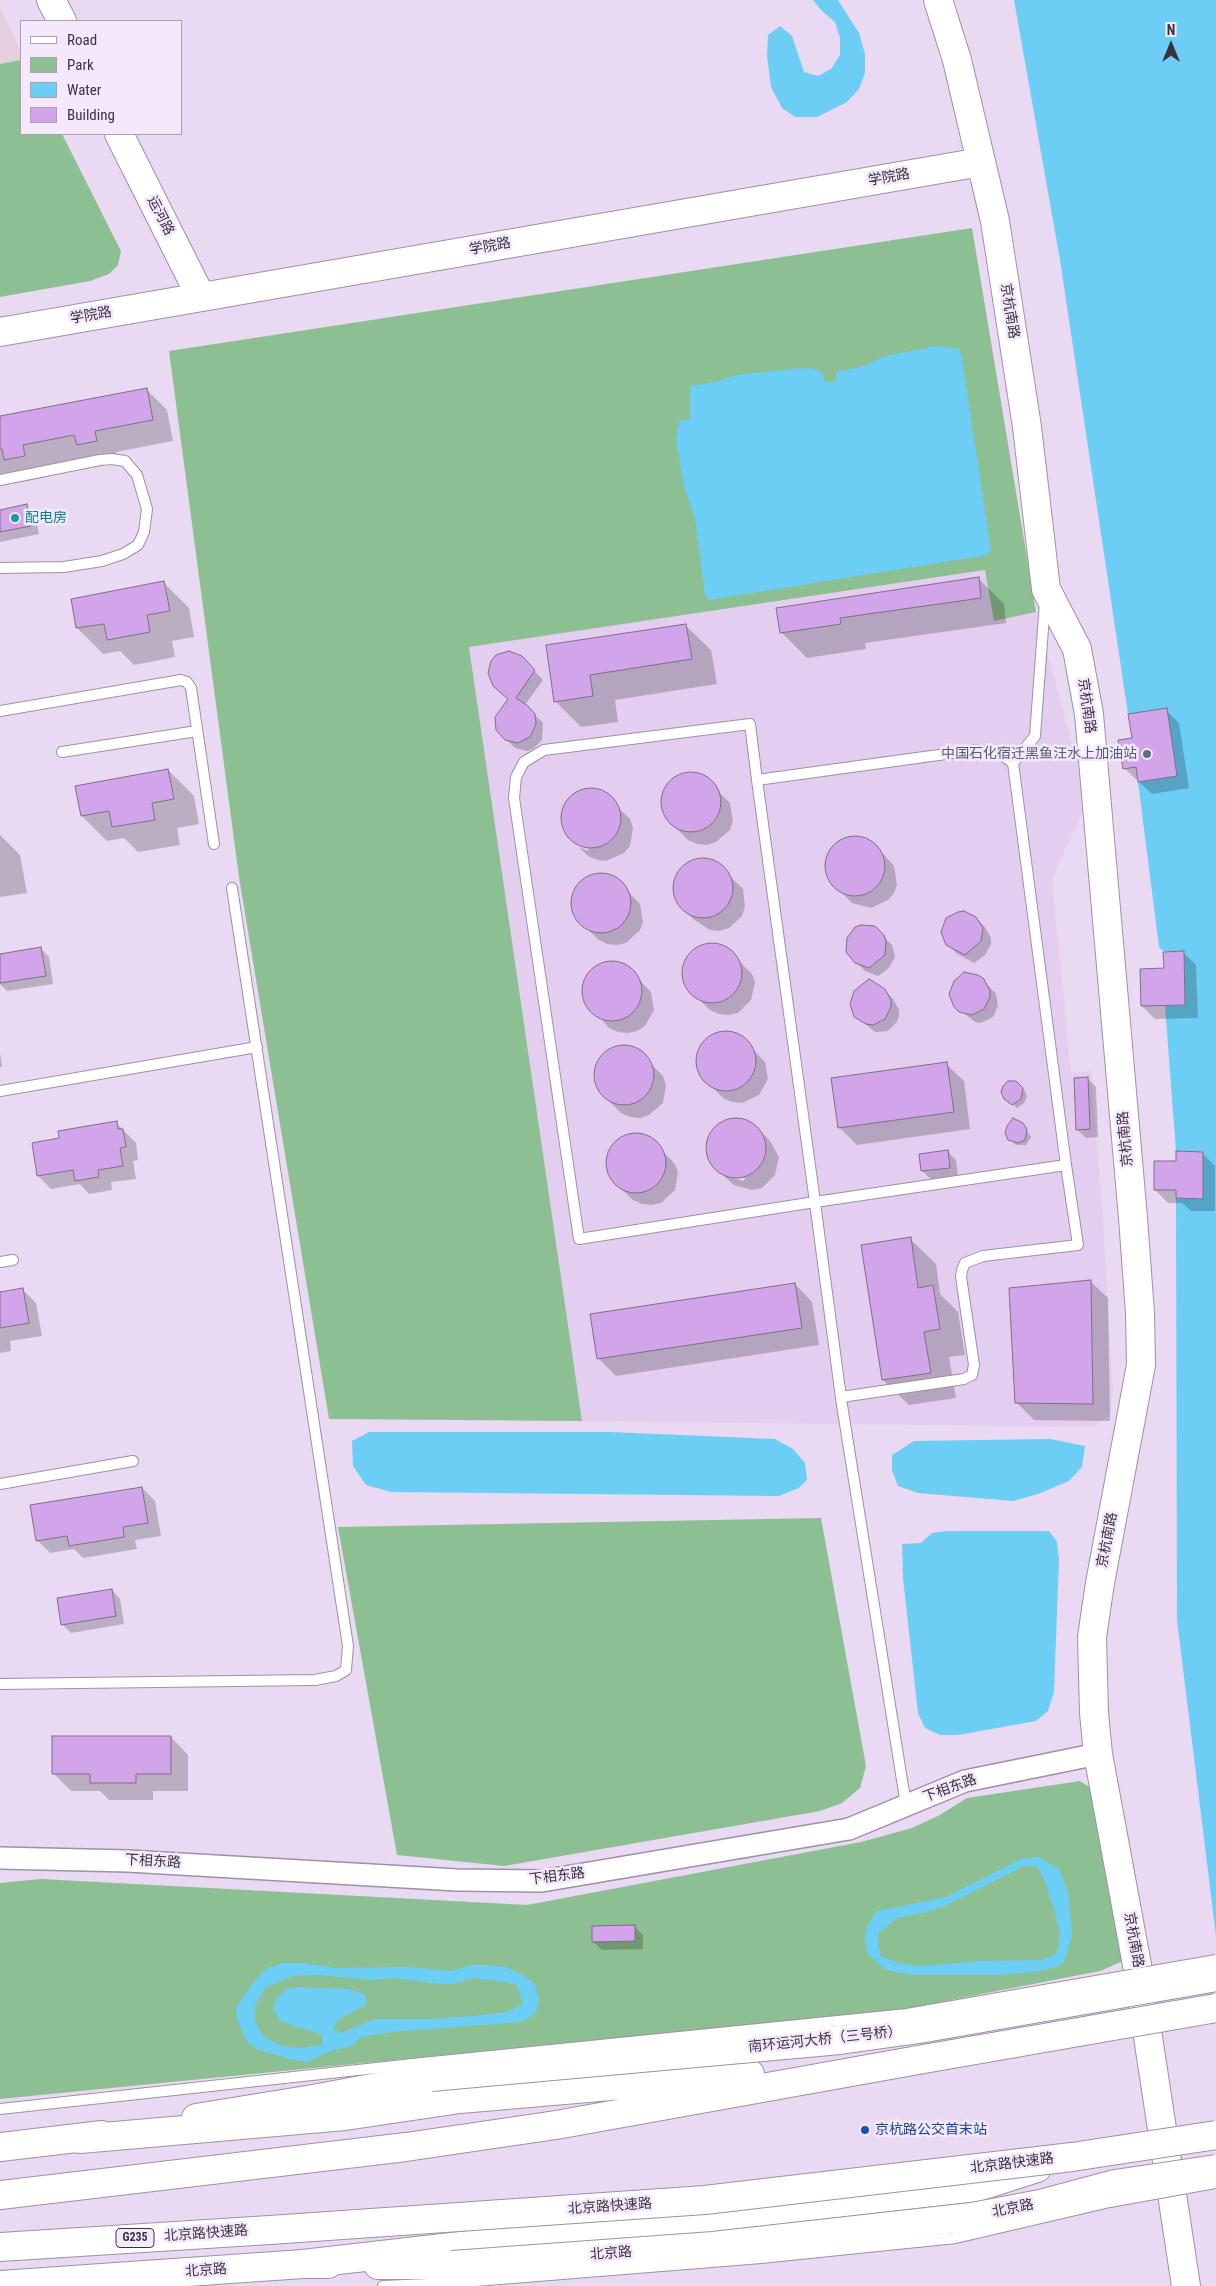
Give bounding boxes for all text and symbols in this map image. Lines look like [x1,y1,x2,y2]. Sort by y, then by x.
legend [20,20,182,135]
north arrow [1146,20,1196,70]
text: N [1167,22,1175,38]
text: Road [67,31,97,49]
text: Park [67,56,94,74]
text: Water [67,81,101,99]
text: Building [67,106,115,124]
street label: 学院路 [867,166,911,190]
street label: 运河路 [143,193,177,239]
street label: 学院路 [468,235,512,259]
street label: 京杭南路 [996,282,1022,340]
street label: 学院路 [69,304,113,328]
place label: 配电房 [25,510,67,526]
marker: 配电房 [9,512,21,524]
street label: 京杭南路 [1074,677,1098,735]
place label: 中国石化宿迁黑鱼汪水上加油站 [941,746,1137,762]
marker: 中国石化宿迁黑鱼汪水上加油站 [1141,748,1153,760]
street label: 京杭南路 [1115,1110,1137,1168]
street label: 京杭南路 [1094,1511,1122,1569]
street label: 下相东路 [921,1772,979,1806]
street label: 下相东路 [125,1852,181,1872]
street label: 下相东路 [528,1865,586,1889]
street label: 京杭南路 [1120,1911,1146,1969]
street label: 南环运河大桥（三号桥） [748,2024,902,2056]
place label: 京杭路公交首末站 [875,2122,987,2138]
marker: 京杭路公交首末站 [859,2124,871,2136]
street label: 北京路快速路 [969,2151,1055,2177]
street label: 北京路快速路 [568,2196,652,2218]
street label: 北京路 [991,2197,1035,2221]
street label: 北京路快速路 [164,2223,248,2245]
road number: G235 [116,2228,154,2248]
street label: 北京路 [589,2244,633,2264]
street label: 北京路 [184,2261,228,2281]

